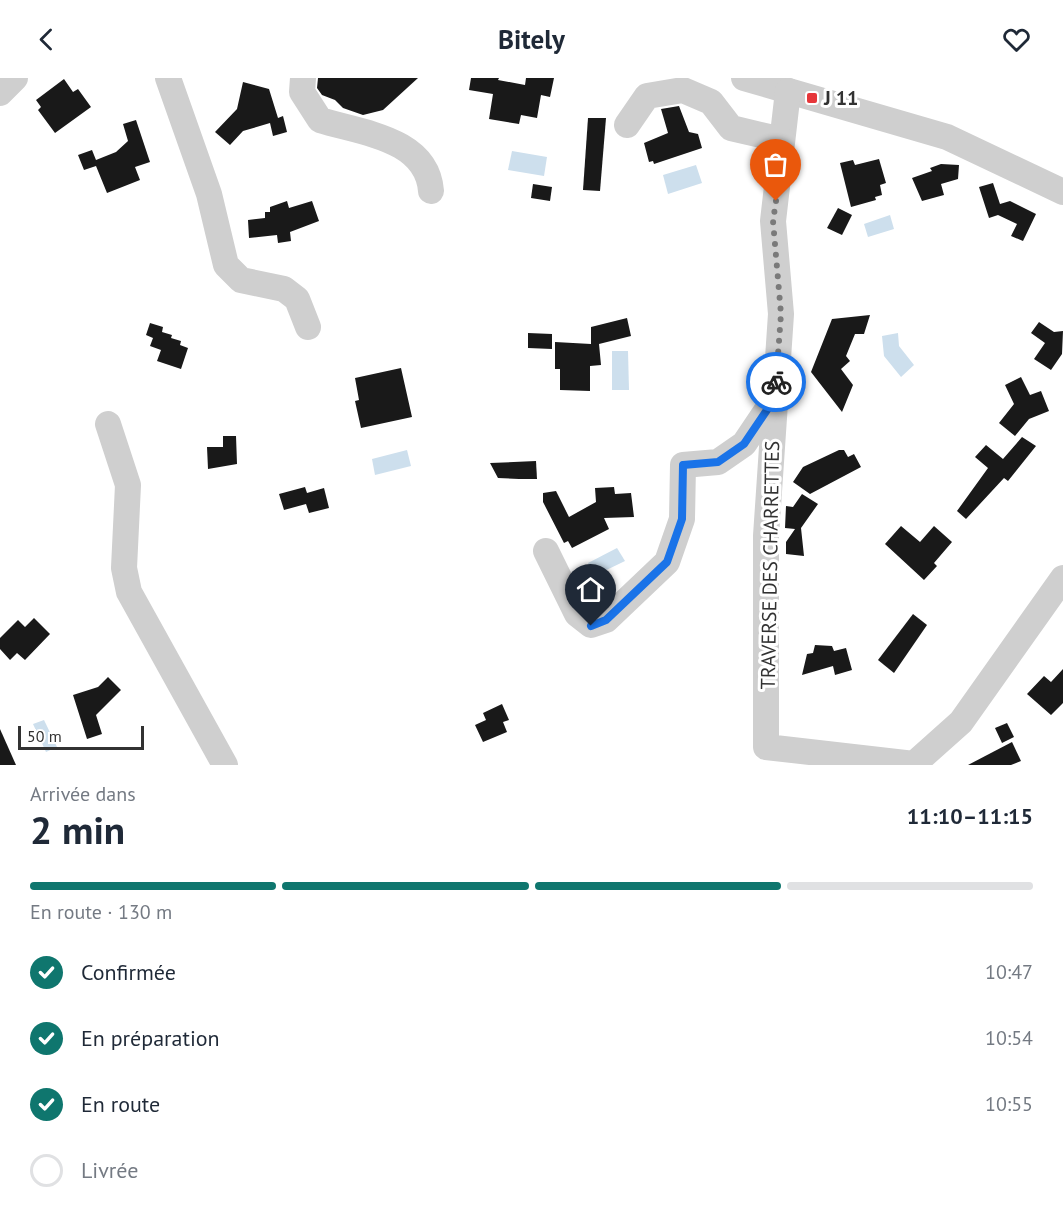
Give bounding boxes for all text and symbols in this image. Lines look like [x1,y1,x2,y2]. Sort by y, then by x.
text: Bitely [498,22,565,56]
icon: back [30,23,63,56]
icon: heart [1000,23,1033,56]
place label: J 11 [823,85,858,111]
marker: J 11 [805,91,819,105]
pin [750,139,801,201]
icon: bag [759,148,792,181]
courier [746,352,806,412]
icon: bike [760,366,793,399]
street label: TRAVERSE DES CHARRETTES [755,440,785,690]
pin [565,564,616,626]
icon: home [574,573,607,606]
scale bar [18,723,144,750]
text: 50 m [27,726,62,746]
text: Arrivée dans [30,781,136,807]
text: 11:10–11:15 [907,802,1033,830]
text: 2 min [30,804,125,855]
text: En route · 130 m [30,899,172,925]
icon: check [30,956,63,989]
text: Confirmée [81,958,176,986]
text: 10:47 [985,959,1033,985]
icon: check [30,1022,63,1055]
text: En préparation [81,1024,220,1052]
text: 10:54 [985,1025,1033,1051]
icon: check [30,1088,63,1121]
text: En route [81,1090,160,1118]
text: 10:55 [985,1091,1033,1117]
text: Livrée [81,1156,138,1184]

